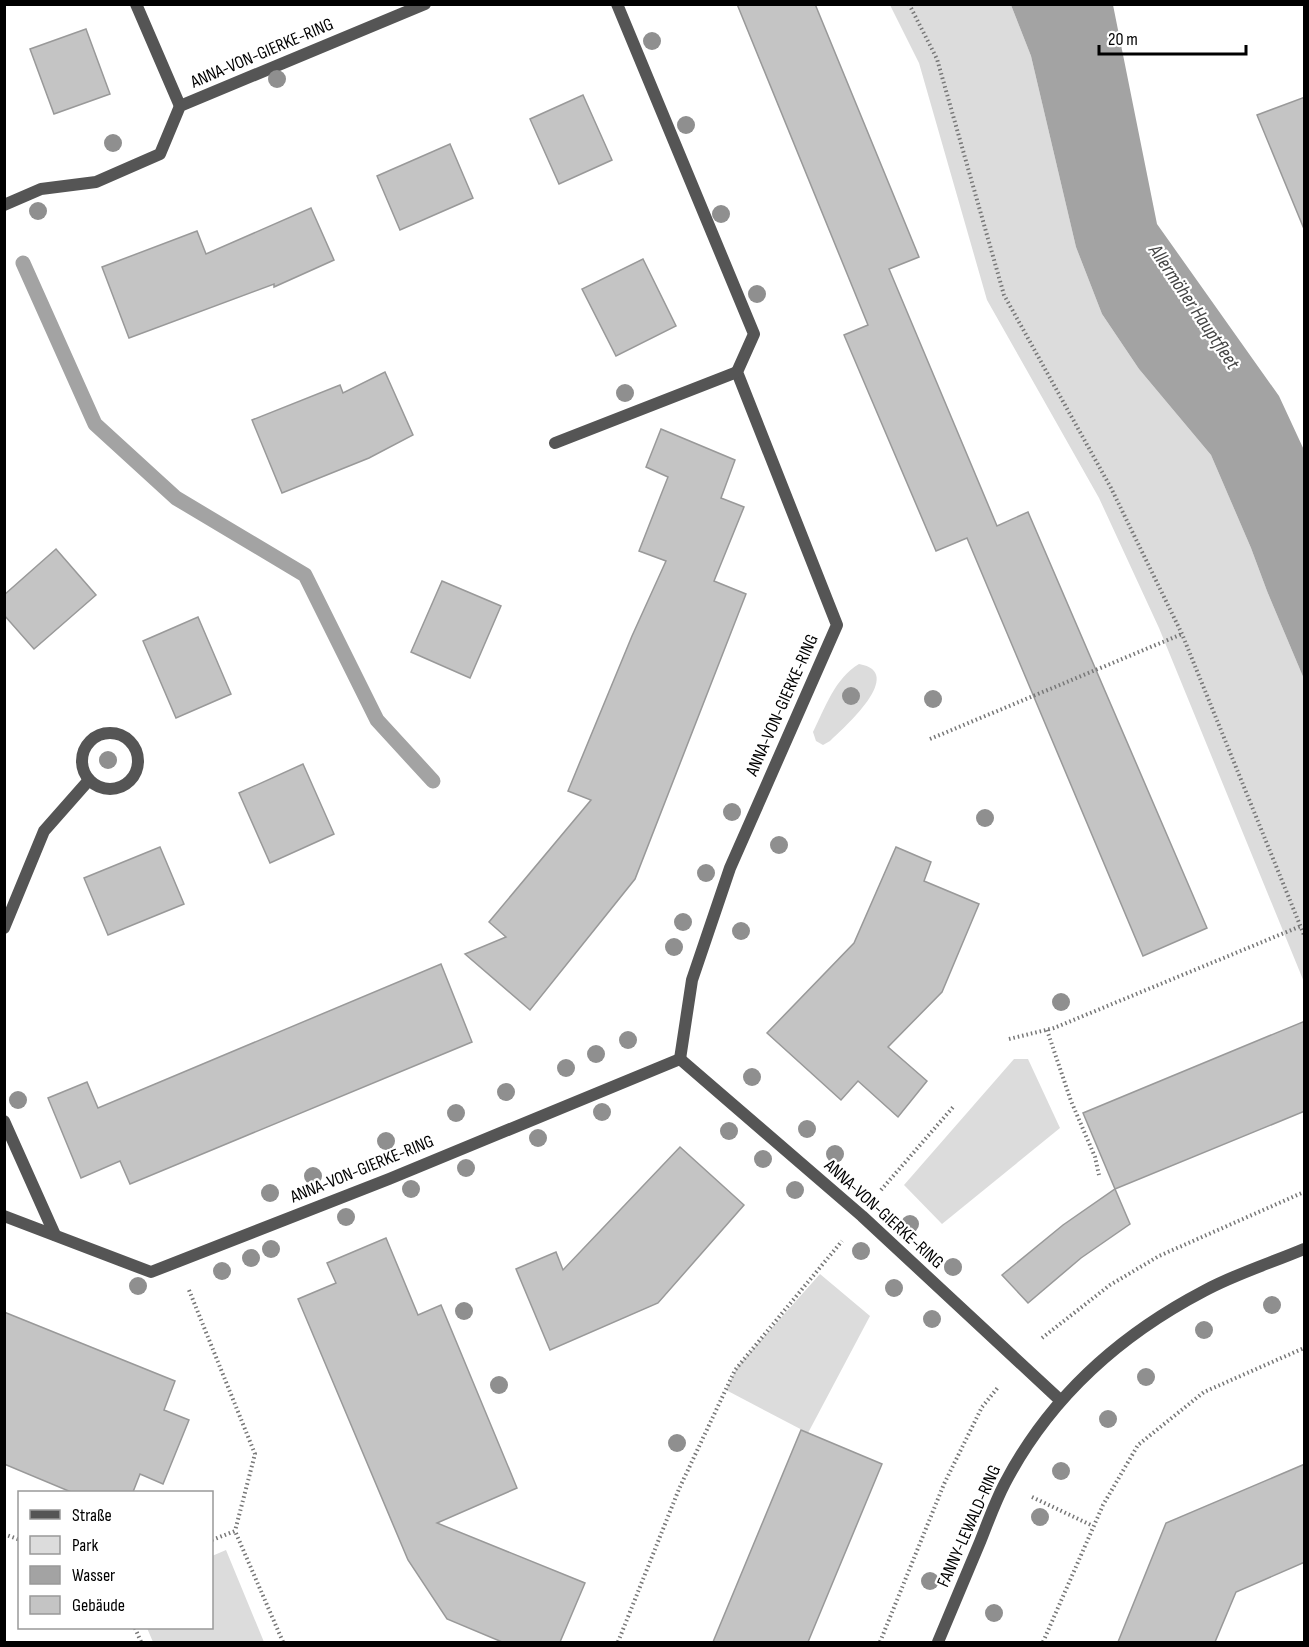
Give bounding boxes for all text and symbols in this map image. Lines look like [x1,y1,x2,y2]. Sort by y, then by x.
street label: ANNA-VON-GIERKE-RING [187,13,336,93]
scale bar [1099,18,1246,56]
text: 20 m [1108,29,1138,50]
water label: Allermöher Hauptfleet [1143,239,1245,375]
street label: ANNA-VON-GIERKE-RING [741,631,823,780]
street label: ANNA-VON-GIERKE-RING [286,1131,437,1208]
street label: ANNA-VON-GIERKE-RING [819,1154,948,1273]
street label: FANNY-LEWALD-RING [933,1462,1005,1590]
legend [18,1491,213,1629]
text: Straße [72,1505,112,1526]
text: Park [72,1535,98,1556]
text: Wasser [72,1565,115,1586]
text: Gebäude [72,1595,125,1616]

